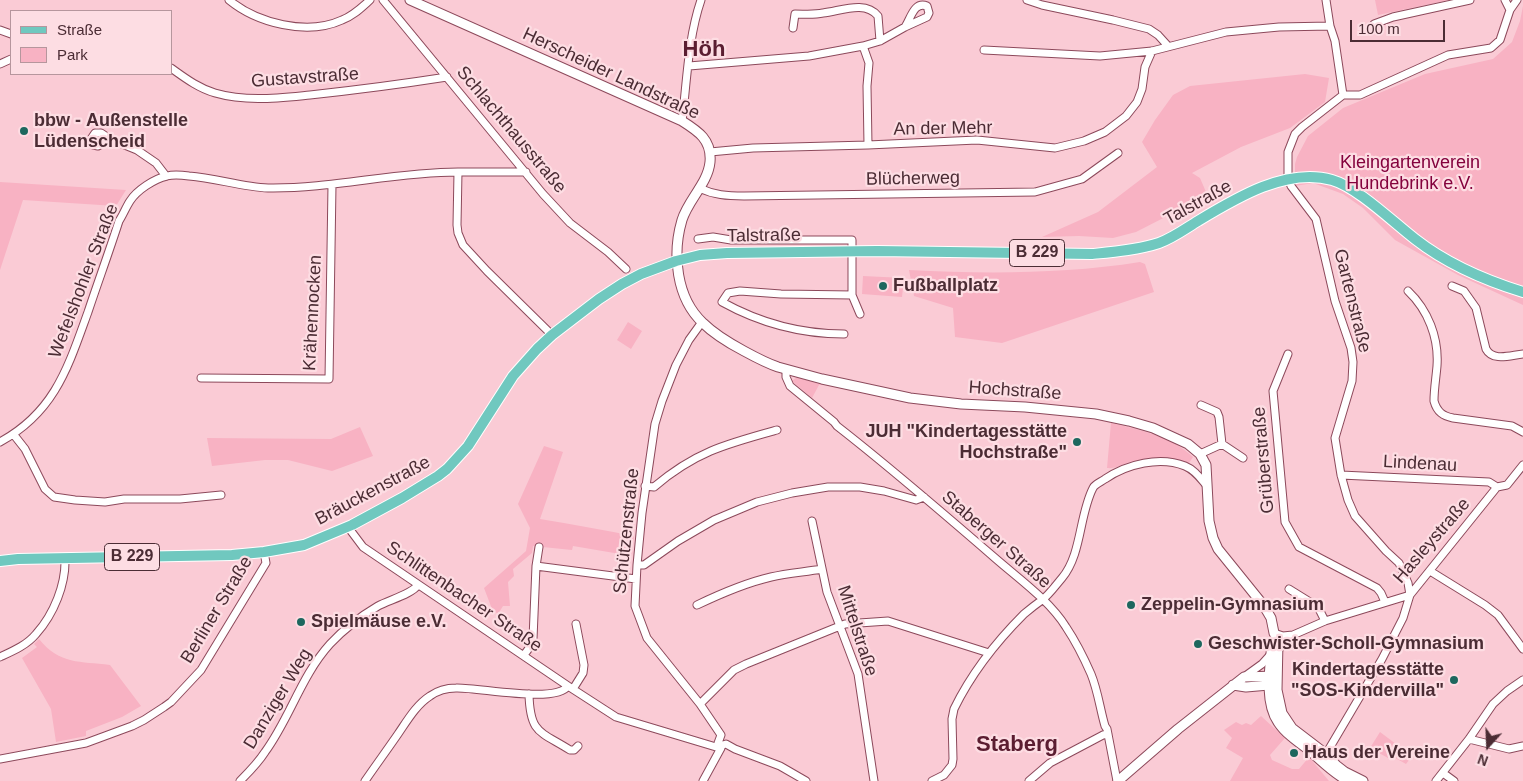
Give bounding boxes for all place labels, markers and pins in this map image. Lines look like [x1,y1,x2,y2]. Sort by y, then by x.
place label: bbw - Außenstelle Lüdenscheid [34,110,188,152]
marker: bbw - Außenstelle Lüdenscheid [18,125,30,137]
place label: Fußballplatz [893,275,998,297]
marker: Fußballplatz [877,280,889,292]
place label: JUH "Kindertagesstätte Hochstraße" [865,421,1067,464]
marker: JUH "Kindertagesstätte Hochstraße" [1071,436,1083,448]
place label: Zeppelin-Gymnasium [1141,594,1324,616]
marker: Zeppelin-Gymnasium [1125,599,1137,611]
place label: Spielmäuse e.V. [311,611,446,633]
marker: Spielmäuse e.V. [295,616,307,628]
place label: Geschwister-Scholl-Gymnasium [1208,633,1484,655]
marker: Geschwister-Scholl-Gymnasium [1192,638,1204,650]
place label: Kindertagesstätte "SOS-Kindervilla" [1291,659,1444,702]
marker: Kindertagesstätte "SOS-Kindervilla" [1448,674,1460,686]
place label: Haus der Vereine [1304,742,1450,764]
marker: Haus der Vereine [1288,747,1300,759]

